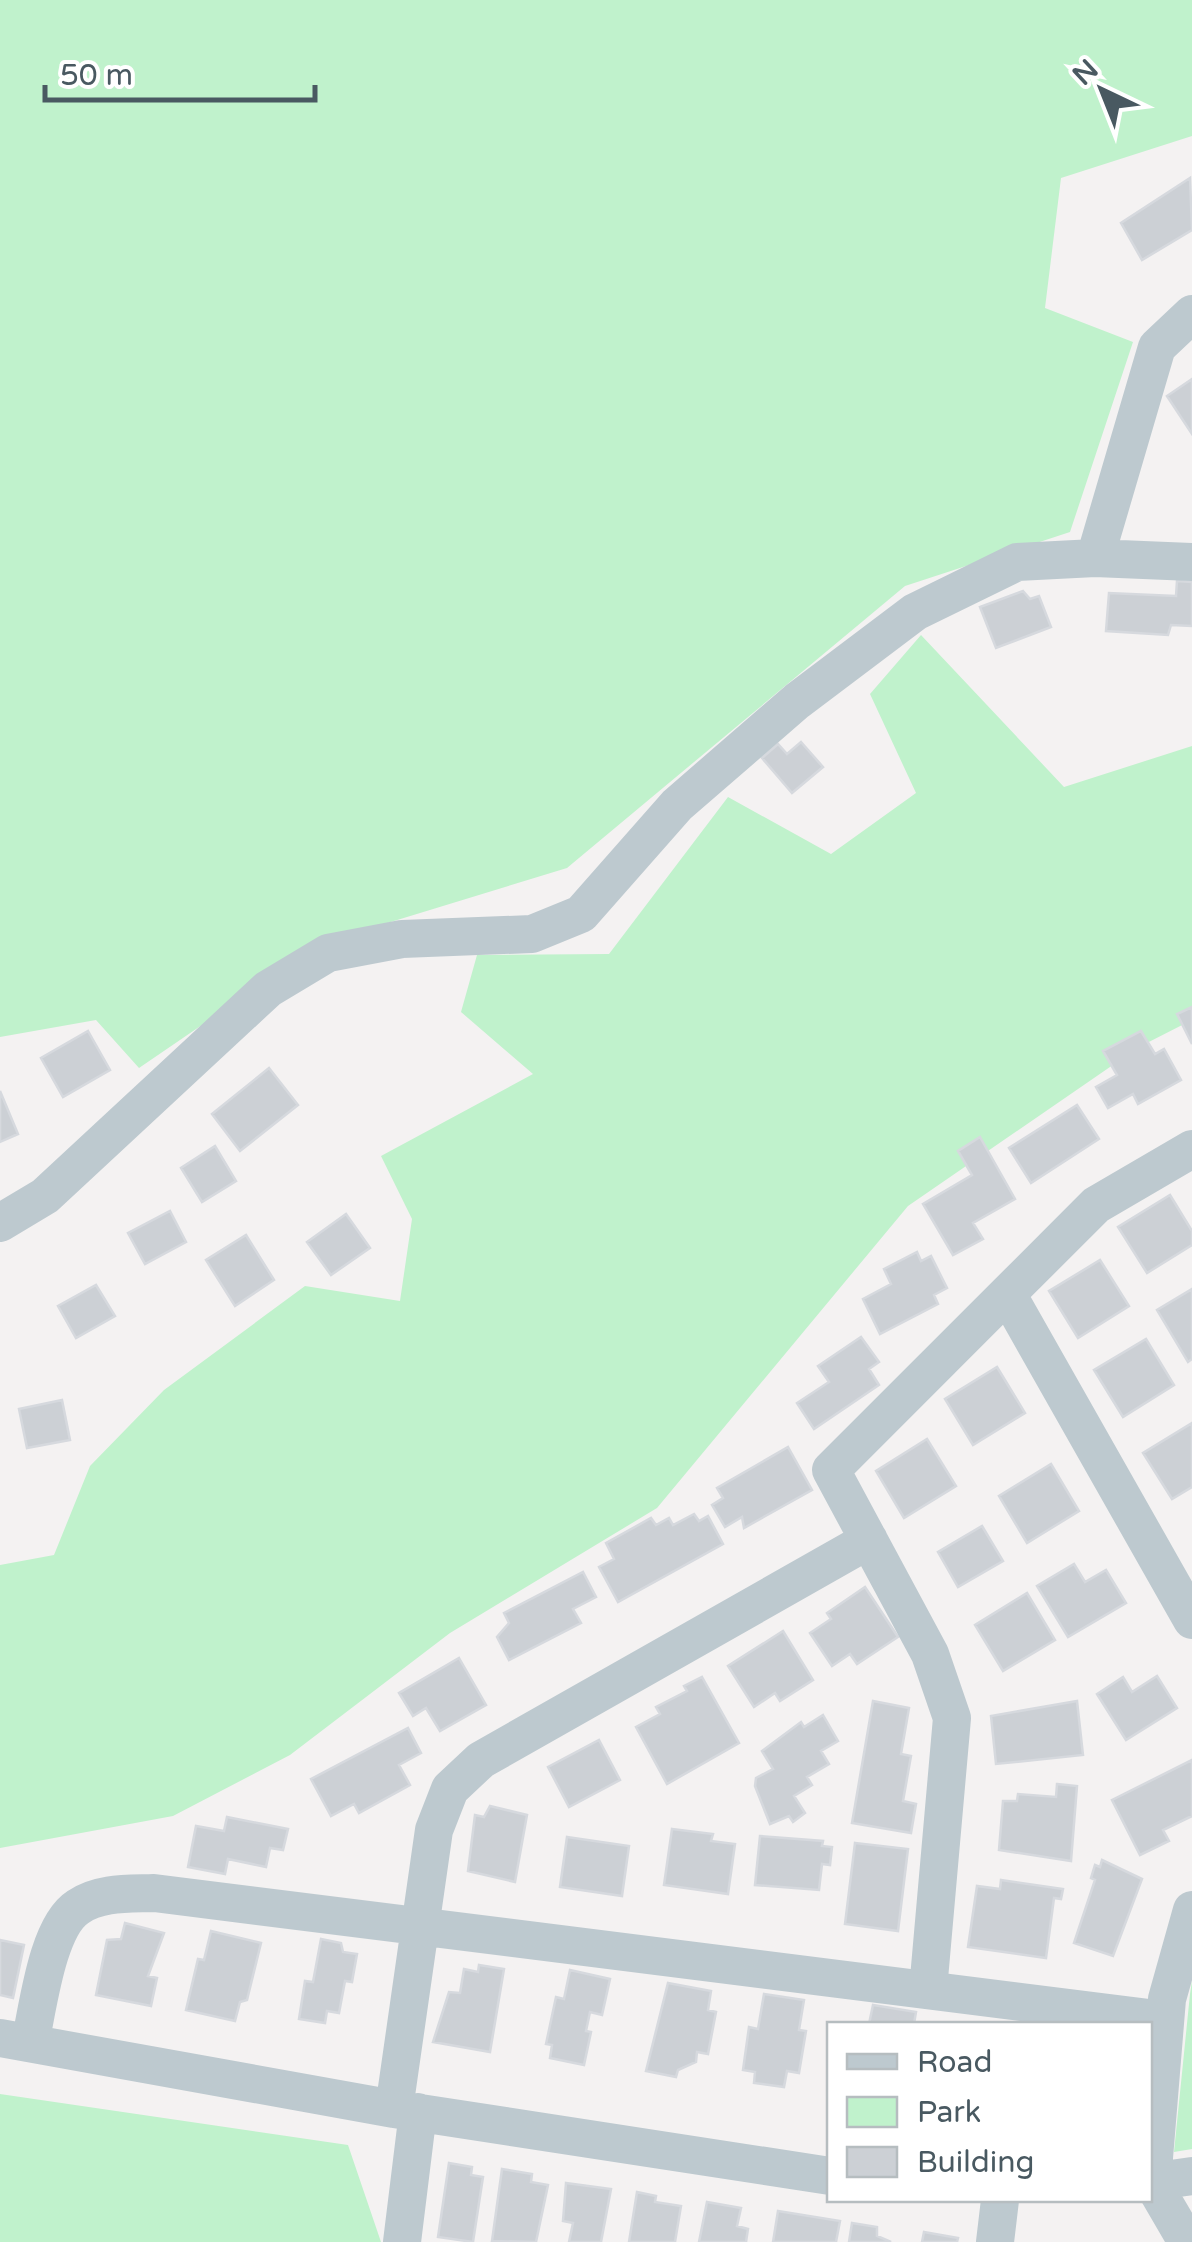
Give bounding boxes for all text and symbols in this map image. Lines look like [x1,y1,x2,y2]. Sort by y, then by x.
scale bar [45,40,315,102]
north arrow [1052,40,1152,140]
text: N [1066,52,1105,93]
text: 50 m [60,57,133,94]
legend [827,2022,1152,2202]
text: Road [917,2044,992,2081]
text: Park [917,2094,981,2131]
text: Building [917,2144,1034,2181]

